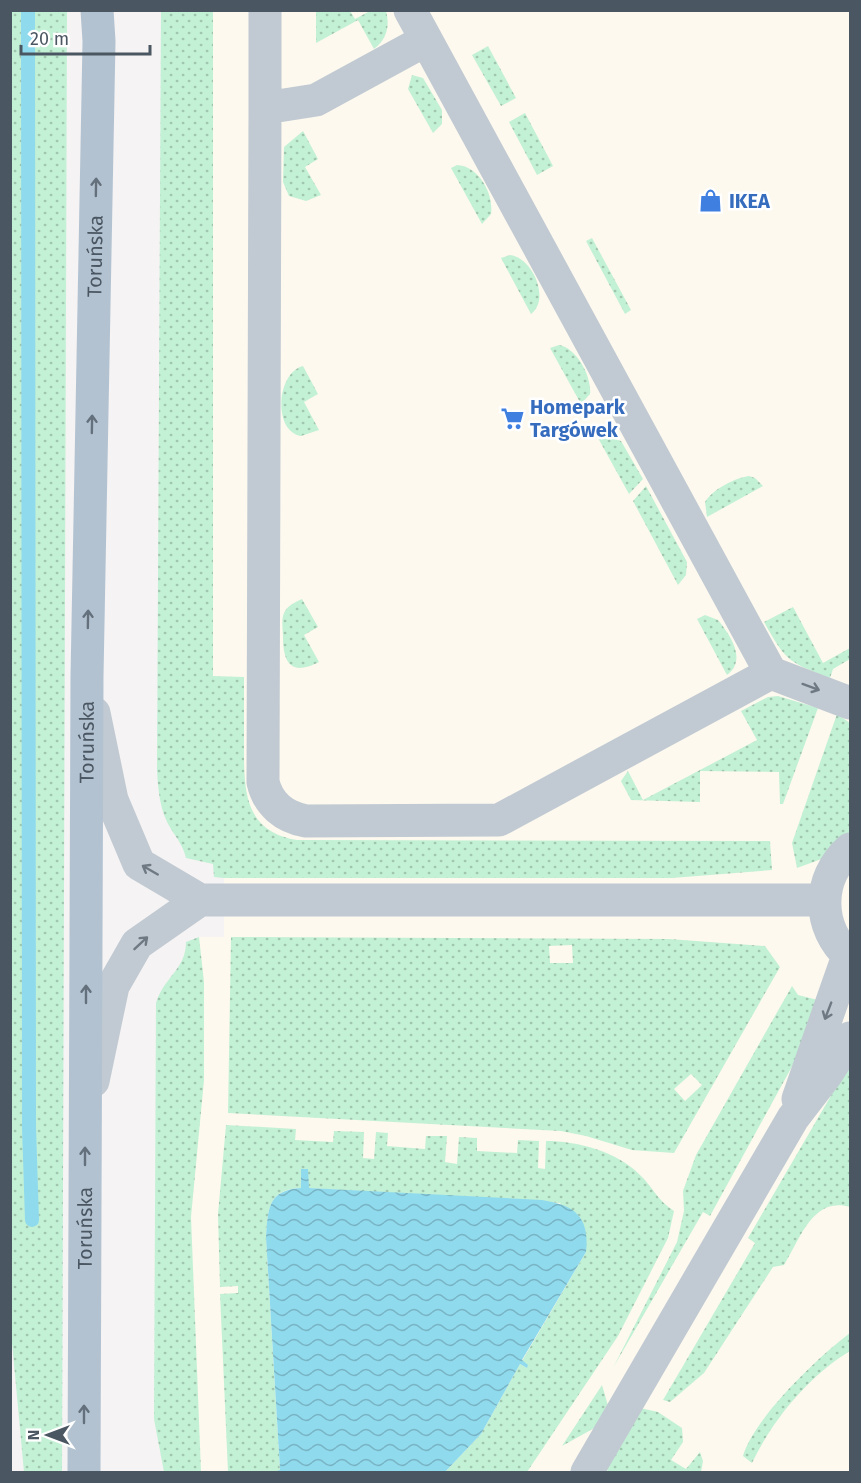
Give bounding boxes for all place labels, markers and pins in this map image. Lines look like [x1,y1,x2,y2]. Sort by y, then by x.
shop icon: IKEA [698,188,724,214]
place label: IKEA [729,189,771,213]
place label: Homepark Targówek [530,395,626,442]
supermarket icon: Homepark Targówek [499,406,525,432]

